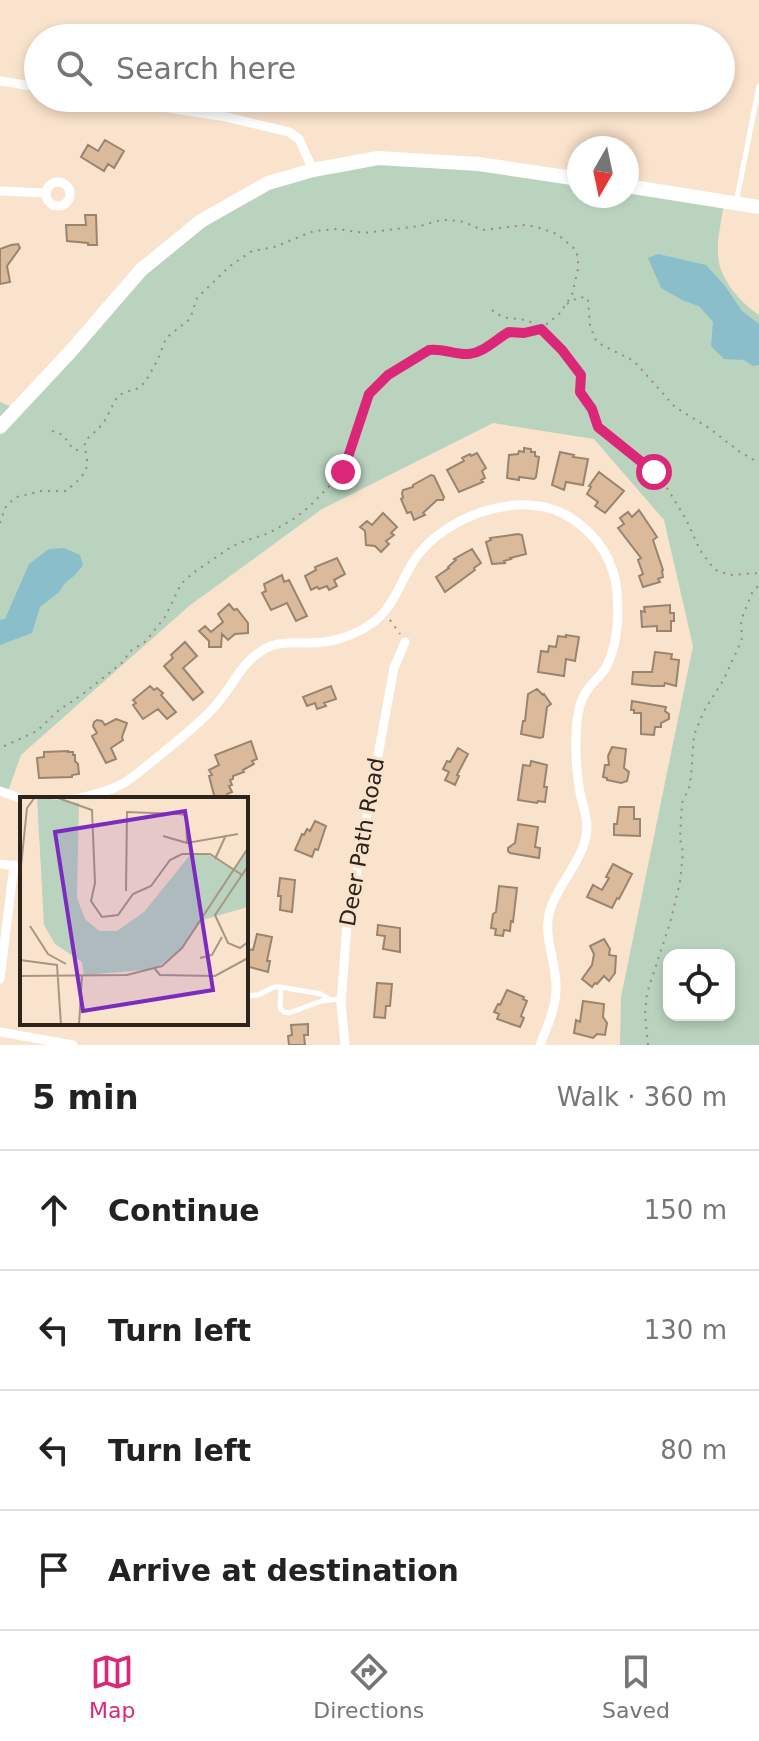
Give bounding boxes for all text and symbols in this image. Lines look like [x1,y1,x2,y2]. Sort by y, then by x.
search box [24,24,735,112]
icon: search [52,46,96,90]
text: Search here [116,51,296,86]
north arrow [567,136,639,208]
route end [325,454,361,490]
route start [636,454,672,490]
street label: Deer Path Road [335,756,389,928]
inset map [20,797,248,1025]
map controls [663,949,735,1021]
button: locate [663,949,735,1021]
text: 5 min [32,1077,139,1117]
text: Walk · 360 m [557,1082,727,1112]
icon: ahead [32,1188,76,1232]
text: Continue [108,1193,260,1228]
text: 150 m [644,1195,727,1225]
icon: left [32,1308,76,1352]
text: Turn left [108,1313,251,1348]
text: 130 m [644,1315,727,1345]
icon: left [32,1428,76,1472]
text: Turn left [108,1433,251,1468]
text: 80 m [660,1435,727,1465]
icon: arrive [32,1548,76,1592]
text: Arrive at destination [108,1553,459,1588]
tab: Map [89,1650,135,1723]
tab: Directions [313,1650,424,1723]
tab: Saved [602,1650,670,1723]

